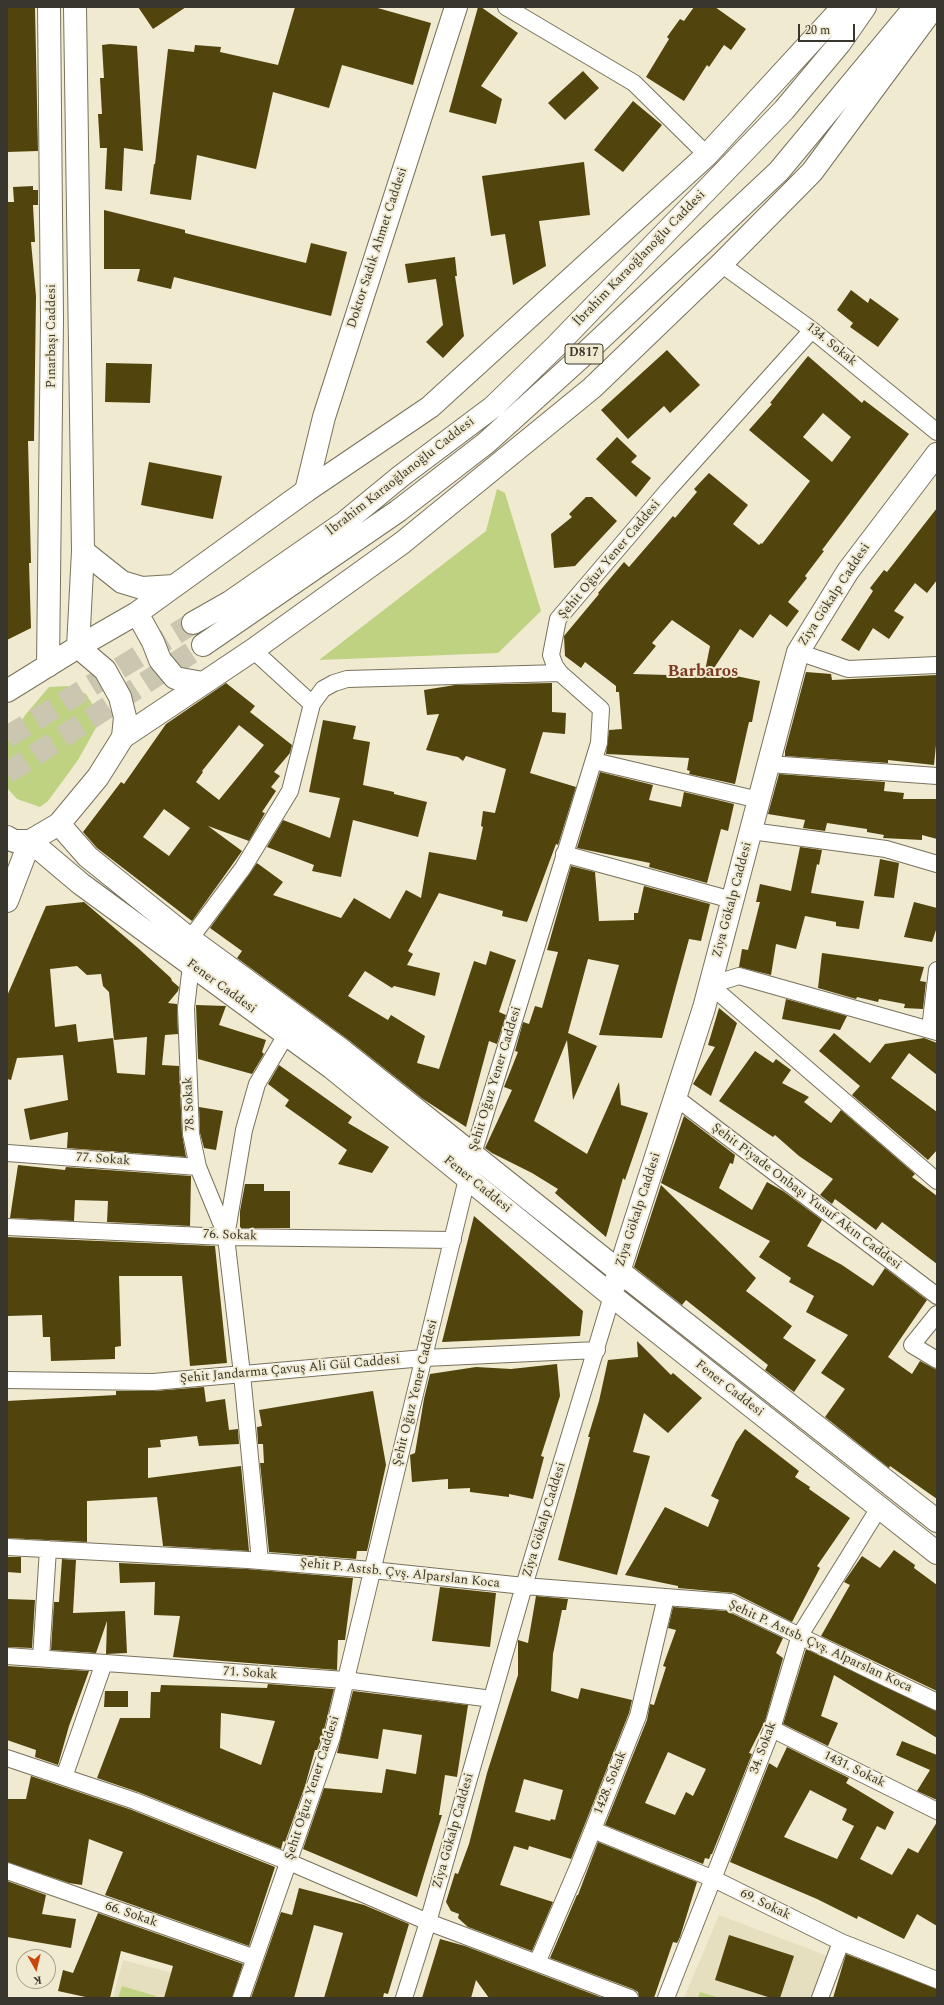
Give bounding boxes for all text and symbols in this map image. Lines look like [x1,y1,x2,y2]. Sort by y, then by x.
scale bar [800,16,857,42]
text: 20 m [805,21,830,40]
street label: Doktor Sadık Ahmet Caddesi [345,166,411,330]
street label: İbrahim Karaoğlanoğlu Caddesi [571,188,709,330]
street label: Pınarbaşı Caddesi [44,284,60,388]
street label: 134. Sokak [802,320,860,370]
road number: D817 [565,344,603,364]
street label: İbrahim Karaoğlanoğlu Caddesi [324,414,478,540]
street label: Şehit Oğuz Yener Caddesi [556,497,664,623]
street label: Ziya Gökalp Caddesi [796,541,874,649]
district label: Barbaros [668,663,738,683]
street label: Ziya Gökalp Caddesi [710,840,756,960]
street label: Fener Caddesi [183,956,259,1018]
street label: Şehit Oğuz Yener Caddesi [467,1005,525,1153]
street label: 78. Sokak [181,1076,199,1132]
street label: Şehit Piyade Onbaşı Yusuf Akın Caddesi [708,1120,904,1274]
street label: 77. Sokak [75,1150,131,1170]
street label: Ziya Gökalp Caddesi [613,1151,665,1269]
street label: Fener Caddesi [440,1153,514,1217]
street label: 76. Sokak [203,1227,257,1245]
street label: Şehit Oğuz Yener Caddesi [390,1318,442,1468]
street label: Şehit Jandarma Çavuş Ali Gül Caddesi [179,1353,401,1387]
street label: Fener Caddesi [692,1357,766,1421]
street label: Ziya Gökalp Caddesi [520,1461,570,1579]
street label: Şehit P. Astsb. Çvş. Alparslan Koca [299,1556,501,1592]
street label: Şehit P. Astsb. Çvş. Alparslan Koca [726,1597,914,1697]
street label: 71. Sokak [222,1664,278,1684]
street label: Şehit Oğuz Yener Caddesi [282,1714,344,1862]
street label: 34. Sokak [747,1720,781,1776]
street label: 1431. Sokak [820,1748,888,1792]
street label: 1428. Sokak [591,1749,631,1817]
street label: Ziya Gökalp Caddesi [430,1771,478,1891]
street label: 69. Sokak [737,1886,793,1924]
street label: 66. Sokak [103,1899,159,1931]
north arrow [16,1949,56,1989]
text: K [32,1971,43,1989]

